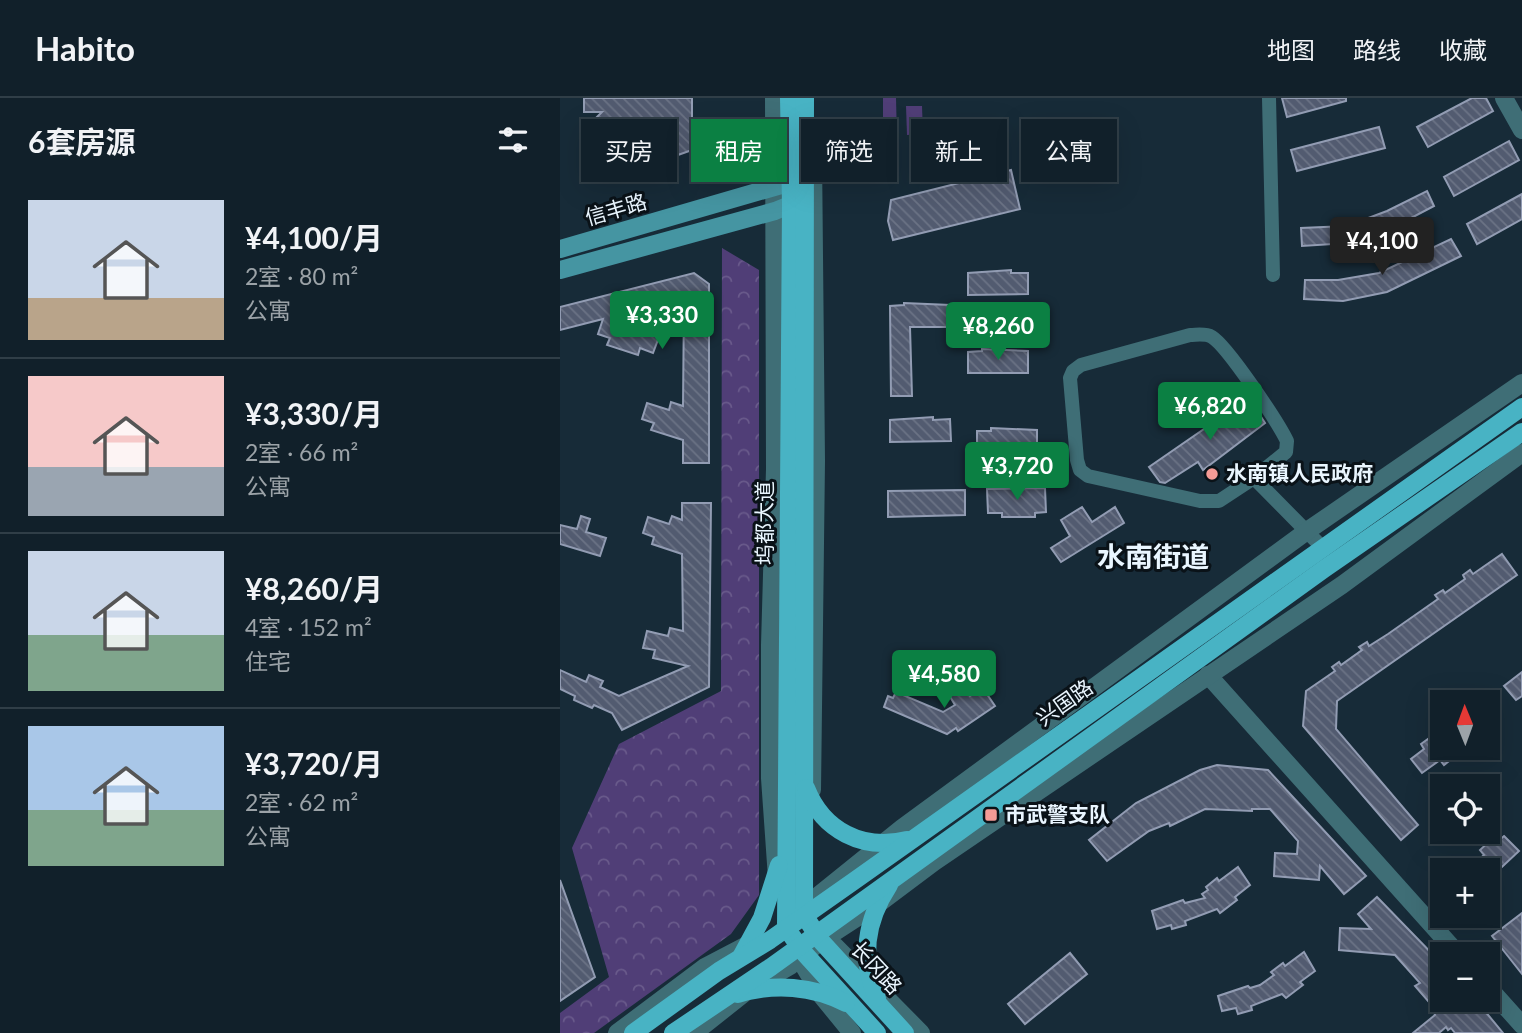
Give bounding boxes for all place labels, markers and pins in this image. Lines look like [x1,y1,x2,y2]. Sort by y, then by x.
pin: ¥4,100 [1325,218,1439,277]
pin: ¥3,330 [605,292,719,351]
pin: ¥8,260 [941,302,1055,362]
pin: ¥6,820 [1153,382,1267,442]
pin: ¥3,720 [960,442,1074,502]
place label: 水南镇人民政府 [1226,460,1373,485]
marker: 水南镇人民政府 [1204,466,1220,482]
pin: ¥4,580 [887,650,1001,710]
place label: 市武警支队 [1005,801,1110,826]
marker: 市武警支队 [983,807,999,823]

